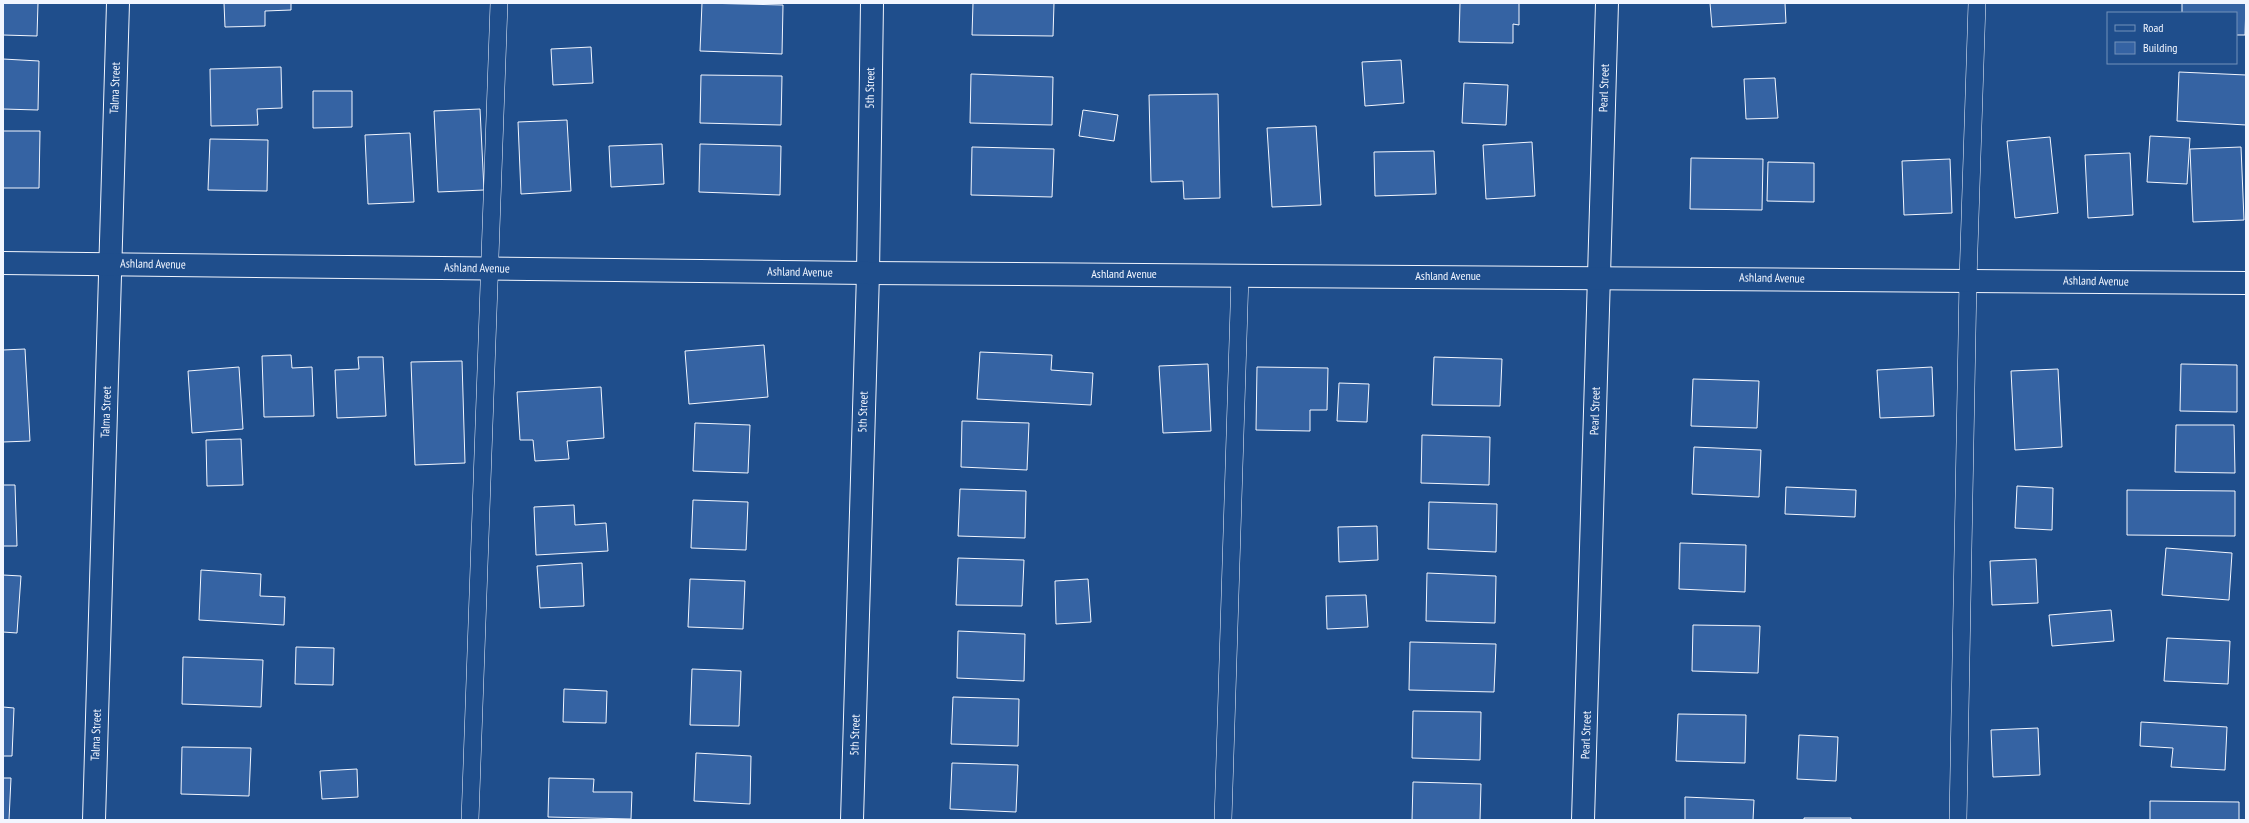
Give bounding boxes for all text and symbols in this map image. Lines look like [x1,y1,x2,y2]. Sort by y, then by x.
legend [2107,12,2237,64]
text: Road [2143,20,2163,35]
text: Building [2143,40,2178,55]
street label: Talma Street [106,61,123,114]
street label: Pearl Street [1595,63,1612,112]
street label: 5th Street [862,66,877,109]
street label: Ashland Avenue [120,255,186,272]
street label: Ashland Avenue [444,259,510,276]
street label: Ashland Avenue [767,263,833,280]
street label: Ashland Avenue [1091,266,1157,281]
street label: Ashland Avenue [1415,268,1481,283]
street label: Ashland Avenue [1739,269,1805,286]
street label: Ashland Avenue [2063,272,2129,289]
street label: Talma Street [97,385,114,438]
street label: Pearl Street [1586,386,1603,435]
street label: 5th Street [854,390,871,433]
street label: Talma Street [87,708,104,761]
street label: Pearl Street [1577,710,1594,759]
street label: 5th Street [846,713,863,756]

